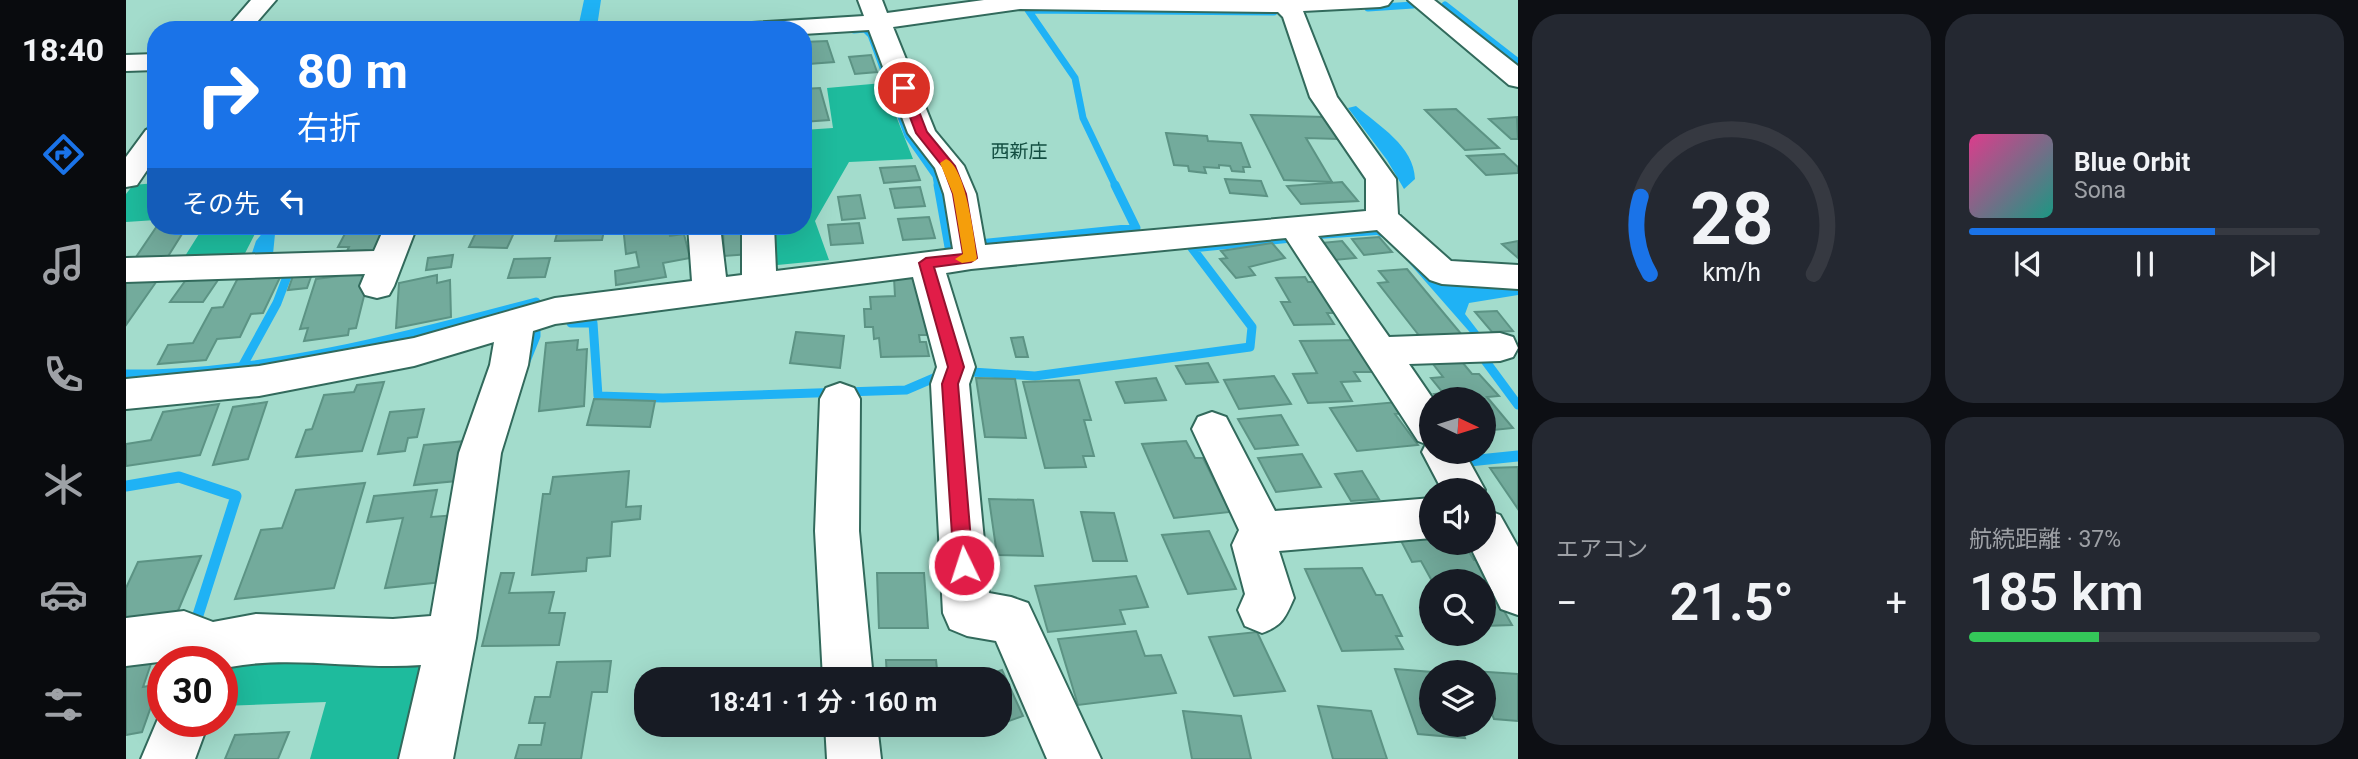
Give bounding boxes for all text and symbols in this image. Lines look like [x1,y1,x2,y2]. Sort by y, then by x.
text: 18:40 [22,31,104,69]
text: 80 m [297,43,408,100]
icon: right [182,49,273,140]
pin [874,58,934,118]
icon: arrive [885,69,923,107]
text: 右折 [297,109,361,147]
icon: directions [39,130,88,179]
district label: 西新庄 [990,140,1048,163]
text: Blue Orbit [2074,147,2190,177]
text: 28 [1690,177,1773,263]
text: Sona [2074,177,2126,204]
icon: left [274,182,312,220]
text: その先 [182,189,260,219]
icon: music [39,240,88,289]
icon: previous [2009,245,2047,283]
icon: pause [2126,245,2164,283]
icon: next [2243,245,2281,283]
text: km/h [1702,258,1761,287]
icon: phone [39,350,88,399]
north arrow [1419,387,1496,464]
map controls [1419,387,1496,737]
icon: climate [39,460,88,509]
button: sound [1419,478,1496,555]
text: 航続距離 · 37% [1969,526,2121,553]
position arrow [927,528,1001,602]
text: エアコン [1556,536,1648,563]
text: 185 km [1969,562,2144,623]
button: search [1419,569,1496,646]
icon: car [39,570,88,619]
text: 21.5° [1670,572,1794,633]
text: − [1556,581,1578,625]
text: + [1885,581,1907,625]
speed limit sign: 30 [147,646,238,737]
button: layers [1419,660,1496,737]
icon: filters [39,680,88,729]
text: 18:41 · 1 分 · 160 m [709,687,937,717]

